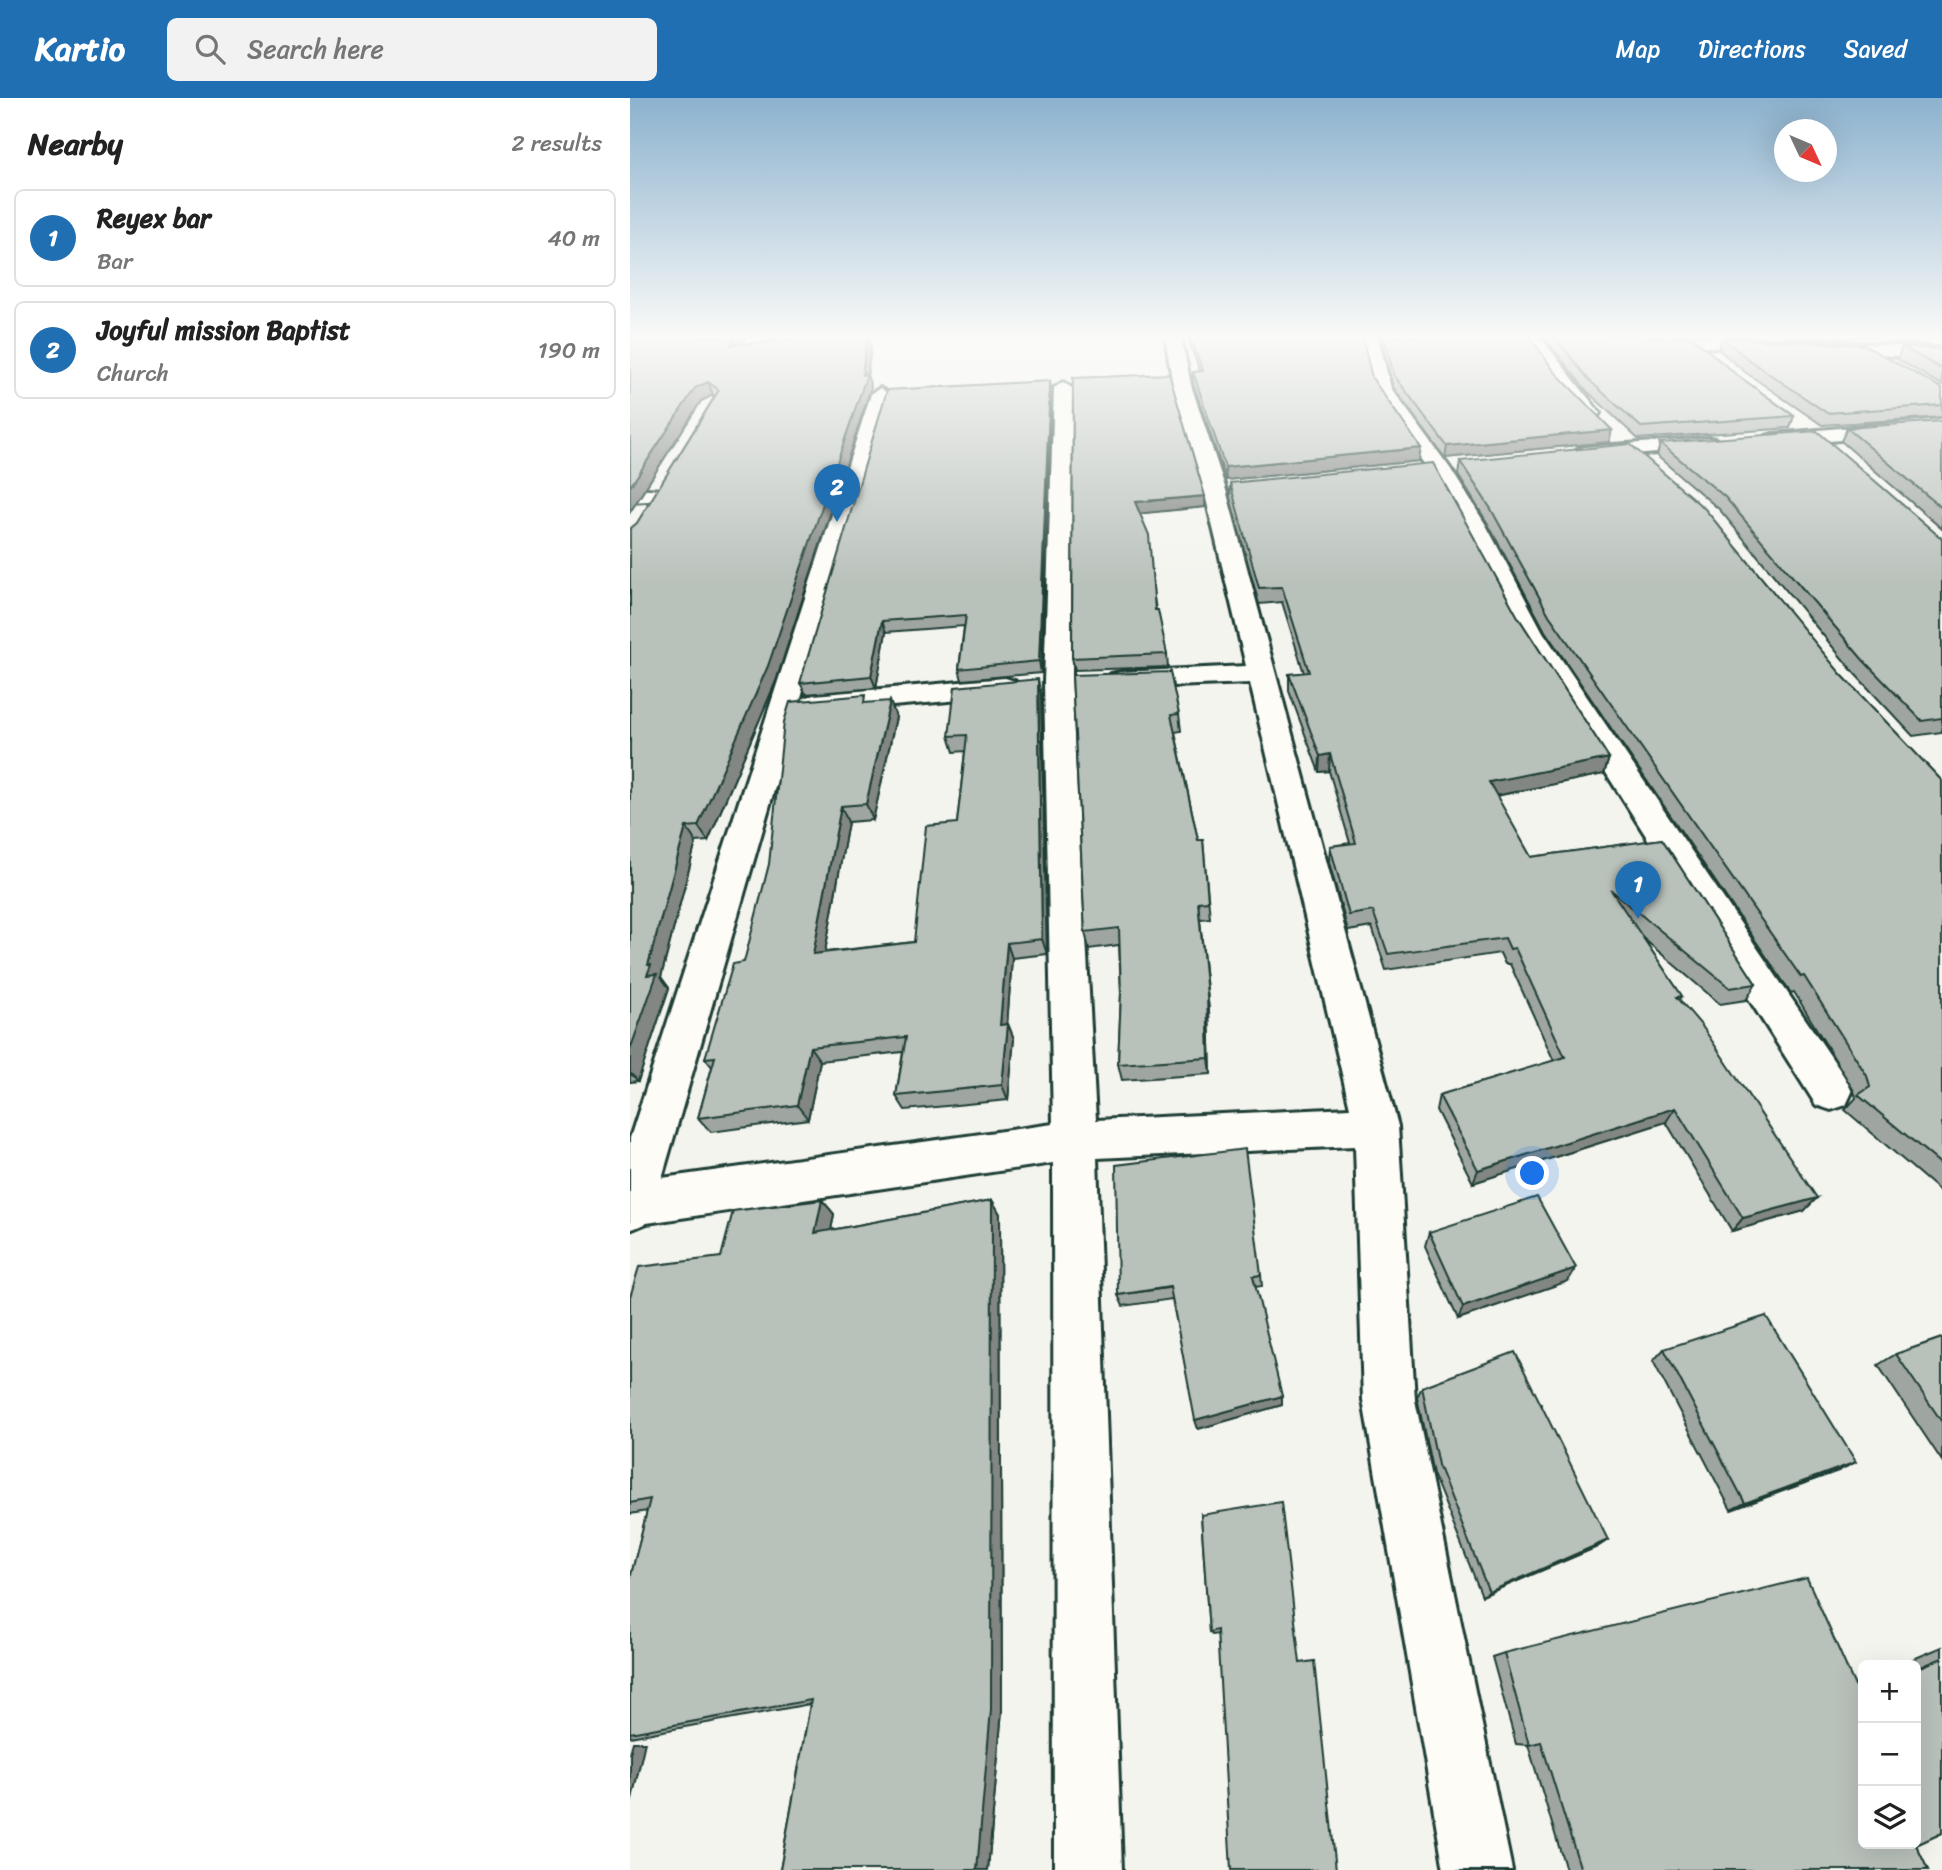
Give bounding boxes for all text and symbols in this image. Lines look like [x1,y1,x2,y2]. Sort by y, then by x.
search box [167,18,657,81]
text: Kartio [35,20,125,78]
text: Search here [247,26,384,72]
text: Map [1616,28,1660,70]
text: Directions [1698,28,1806,70]
text: Saved [1844,28,1907,70]
icon: search [191,30,229,68]
text: Nearby [28,117,123,171]
north arrow [1774,119,1837,182]
text: 2 results [511,123,602,164]
text: Reyex bar [97,195,211,241]
text: 1 [48,218,58,259]
text: 40 m [547,218,600,259]
text: Bar [97,241,133,282]
text: Joyful mission Baptist [97,307,350,353]
text: 2 [46,330,60,371]
text: 190 m [538,330,600,371]
text: Church [97,353,169,394]
pin: 2 [814,464,860,522]
pin: 1 [1615,861,1661,919]
your location [1515,1156,1549,1190]
map controls [1858,1660,1921,1849]
button: + [1858,1660,1921,1723]
button: − [1858,1723,1921,1786]
button: layers [1858,1786,1921,1849]

